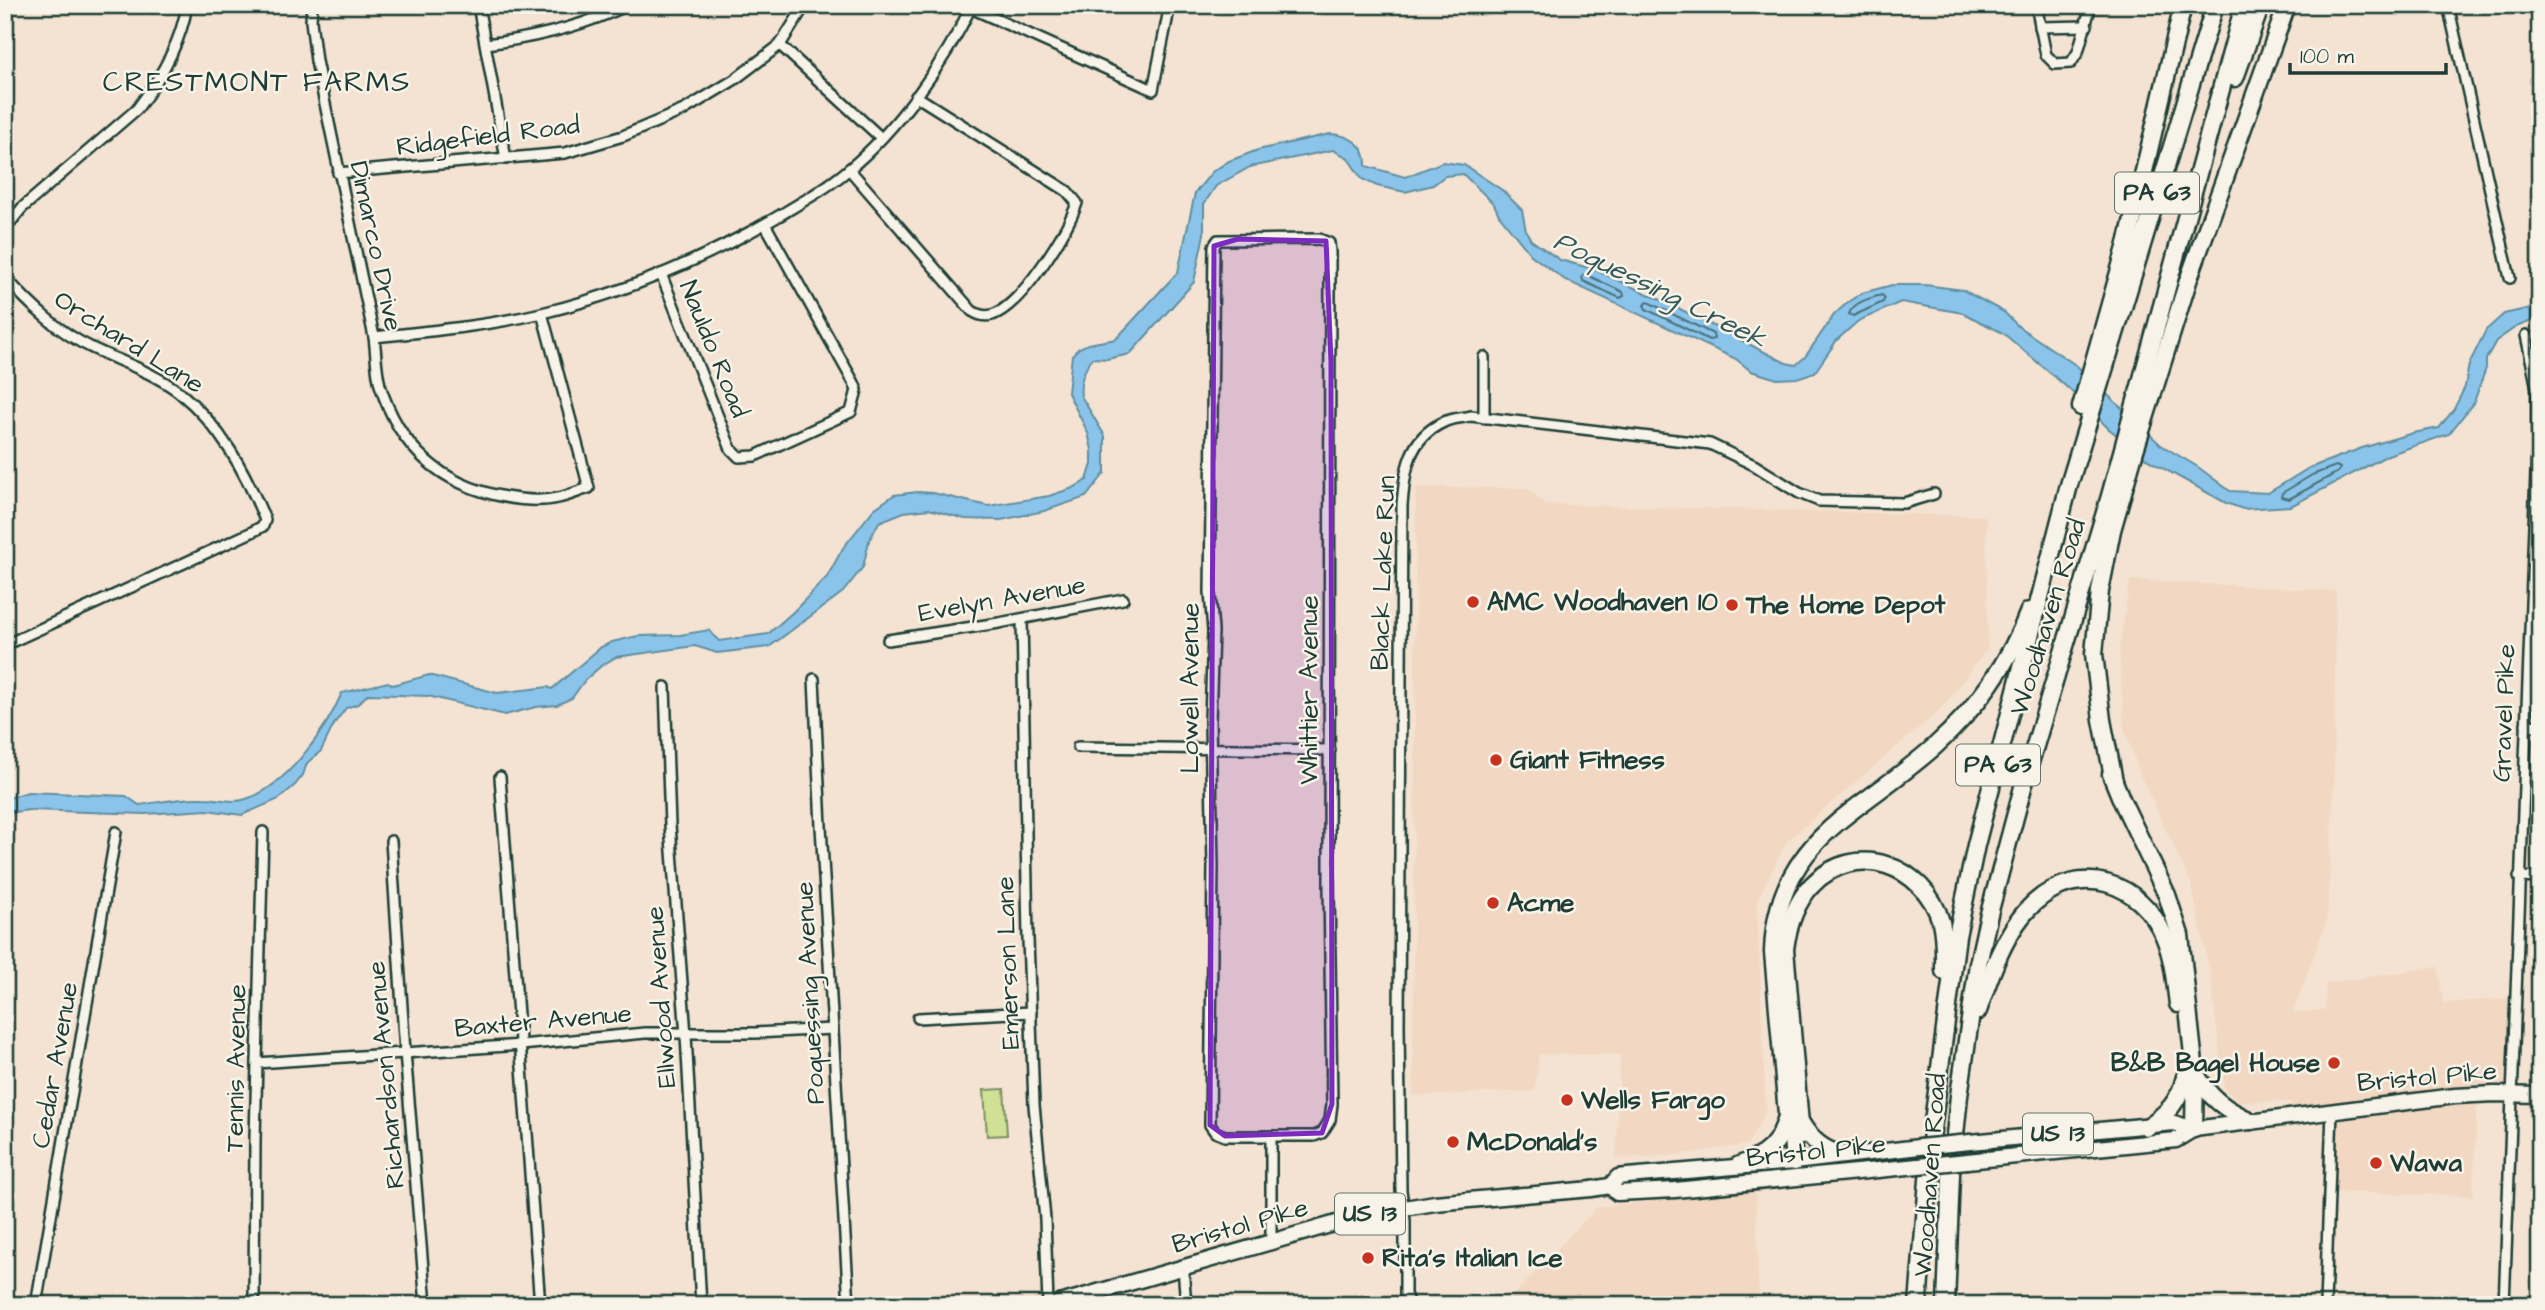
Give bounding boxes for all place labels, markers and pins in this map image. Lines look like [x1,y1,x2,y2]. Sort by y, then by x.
place label: AMC Woodhaven 10 [1487,584,1718,620]
place label: The Home Depot [1745,587,1946,623]
marker: AMC Woodhaven 10 [1465,594,1481,610]
marker: The Home Depot [1724,597,1740,613]
place label: Giant Fitness [1510,742,1665,778]
marker: Giant Fitness [1488,752,1504,768]
place label: Acme [1507,885,1574,921]
marker: Acme [1485,895,1501,911]
place label: B&B Bagel House [2111,1045,2320,1084]
marker: B&B Bagel House [2326,1055,2342,1071]
place label: Wells Fargo [1580,1082,1725,1121]
marker: Wells Fargo [1559,1092,1575,1108]
place label: McDonald's [1467,1124,1597,1160]
marker: McDonald's [1445,1134,1461,1150]
place label: Wawa [2389,1145,2463,1181]
marker: Wawa [2368,1155,2384,1171]
place label: Rita's Italian Ice [1382,1240,1563,1276]
marker: Rita's Italian Ice [1360,1250,1376,1266]

